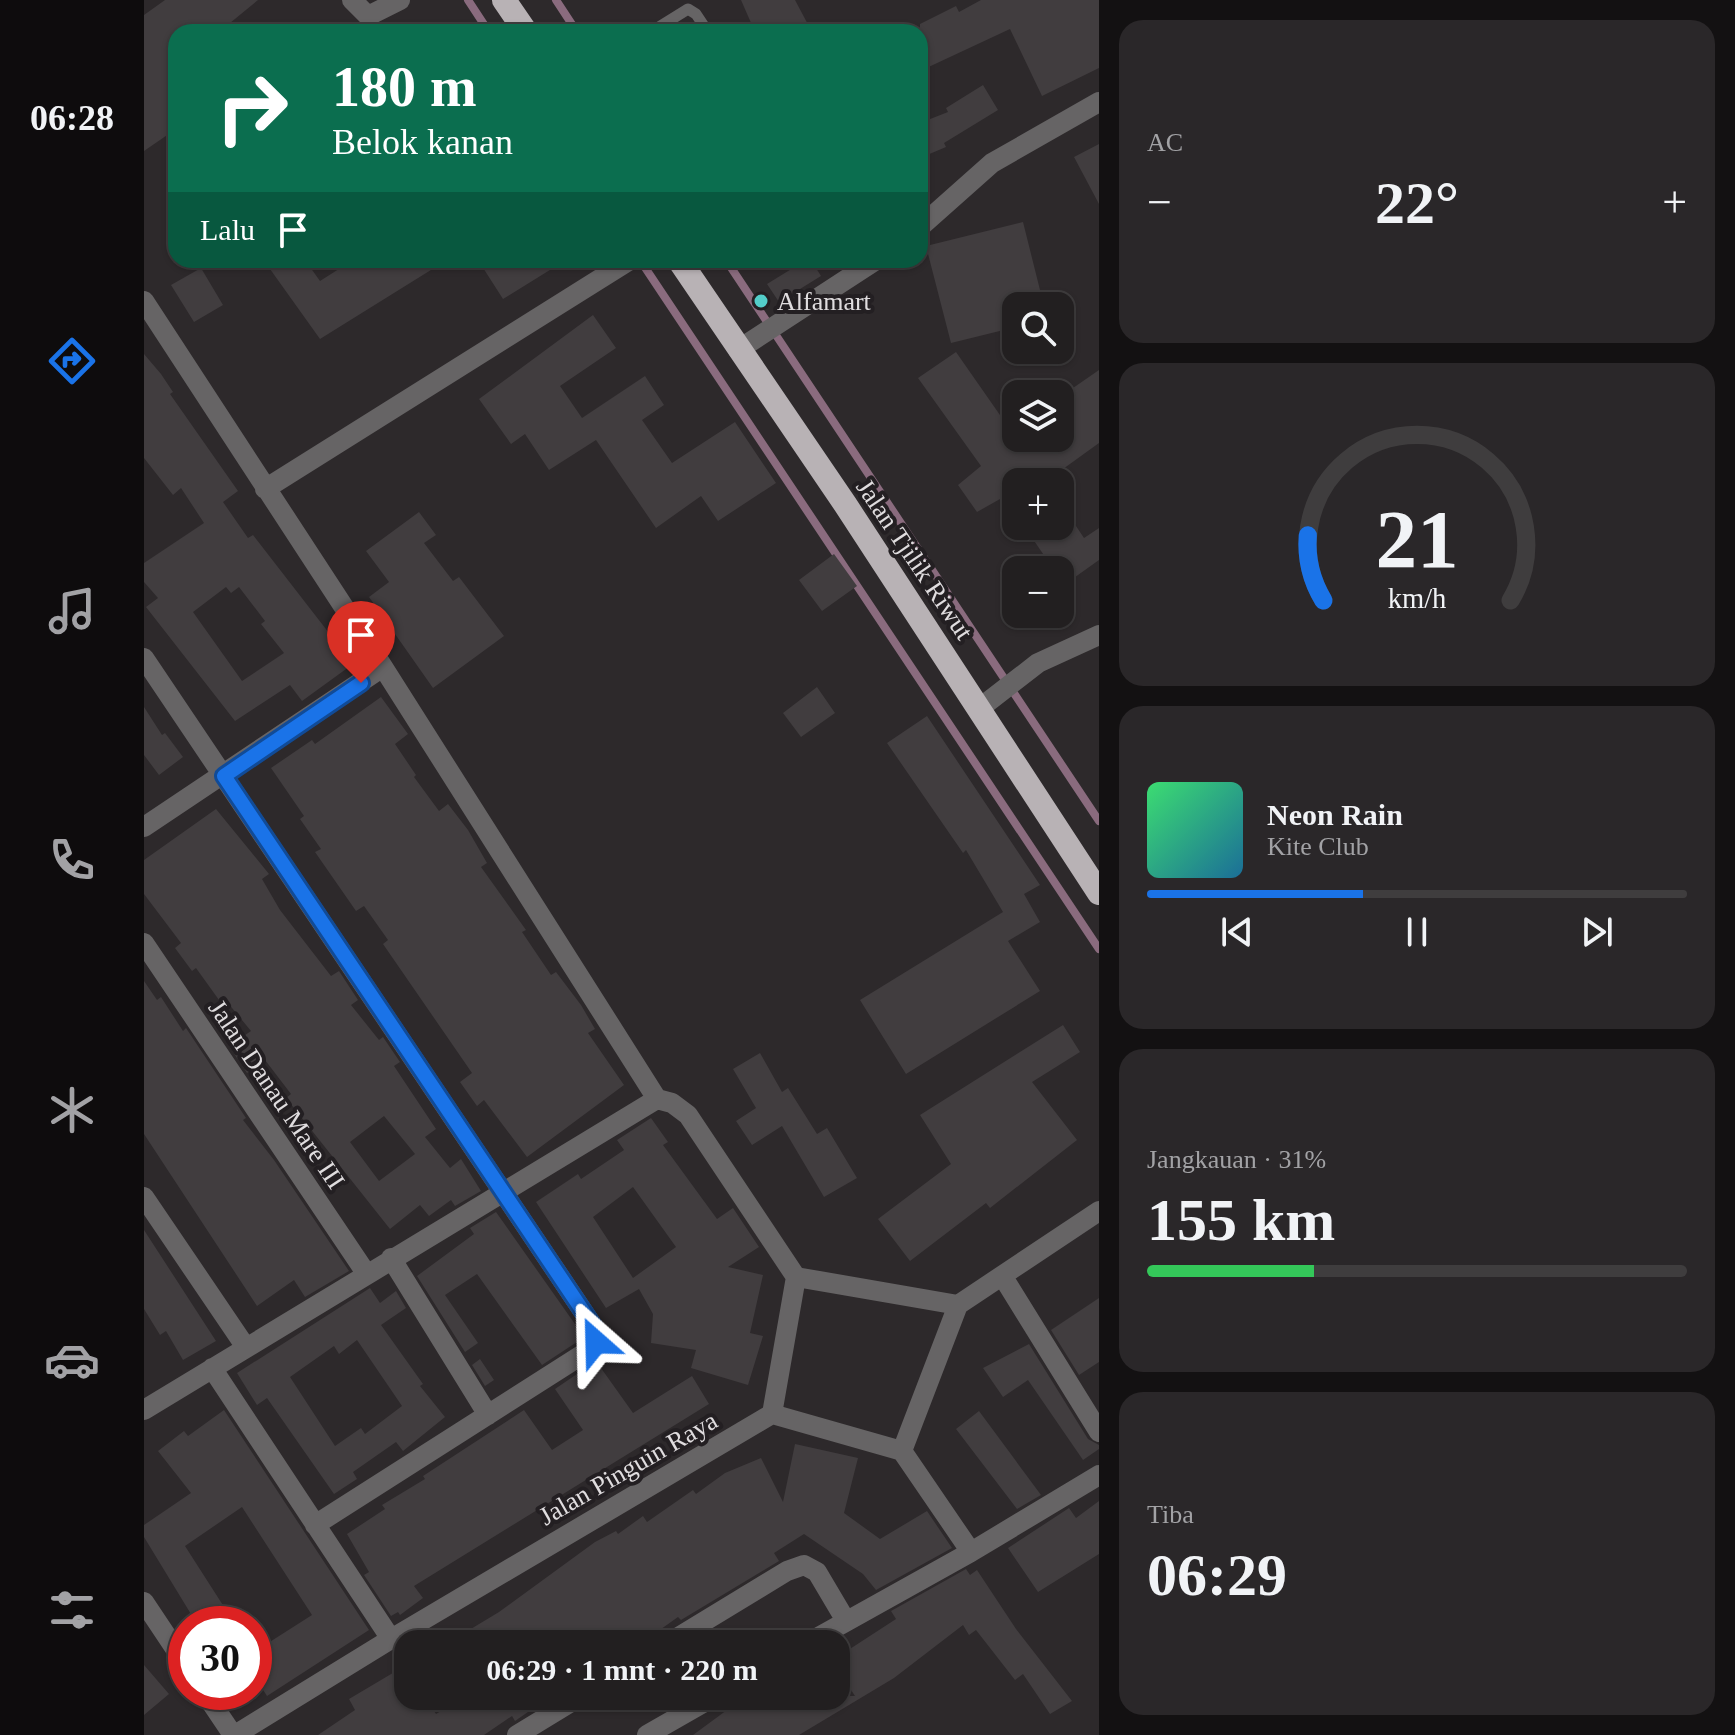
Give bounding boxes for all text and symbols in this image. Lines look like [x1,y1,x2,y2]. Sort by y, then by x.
icon: right [200,56,304,160]
text: 180 m [332,56,477,118]
text: 06:28 [30,98,114,138]
text: Belok kanan [332,122,513,162]
text: AC [1147,128,1183,157]
text: 22° [1375,170,1459,236]
text: − [1147,178,1172,227]
text: + [1662,178,1687,227]
icon: arrive [271,208,315,252]
text: Lalu [200,213,255,246]
place label: Alfamart [777,287,872,316]
marker: Alfamart [752,292,770,310]
map controls [1002,292,1074,628]
button: search [1002,292,1074,364]
icon: directions [44,333,100,389]
button: layers [1002,380,1074,452]
button: + [1002,468,1074,540]
street label: Jalan Tjilik Riwut [850,474,979,646]
text: 21 [1375,492,1459,584]
button: − [1002,556,1074,628]
icon: music [44,583,100,639]
text: km/h [1388,583,1446,614]
pin [327,601,395,683]
icon: arrive [339,613,383,657]
text: Neon Rain [1267,798,1403,831]
icon: phone [44,832,100,888]
text: Kite Club [1267,832,1369,861]
icon: previous [1215,910,1259,954]
icon: pause [1395,910,1439,954]
icon: next [1575,910,1619,954]
street label: Jalan Danau Mare III [203,994,351,1194]
icon: climate [44,1082,100,1138]
text: Jangkauan · 31% [1147,1145,1326,1174]
text: 155 km [1147,1187,1335,1253]
position arrow [554,1300,638,1384]
icon: car [44,1332,100,1388]
street label: Jalan Pinguin Raya [534,1405,723,1531]
text: Tiba [1147,1500,1194,1529]
text: 06:29 [1147,1542,1287,1608]
icon: filters [44,1582,100,1638]
speed limit sign: 30 [168,1606,272,1710]
text: 06:29 · 1 mnt · 220 m [486,1653,758,1686]

